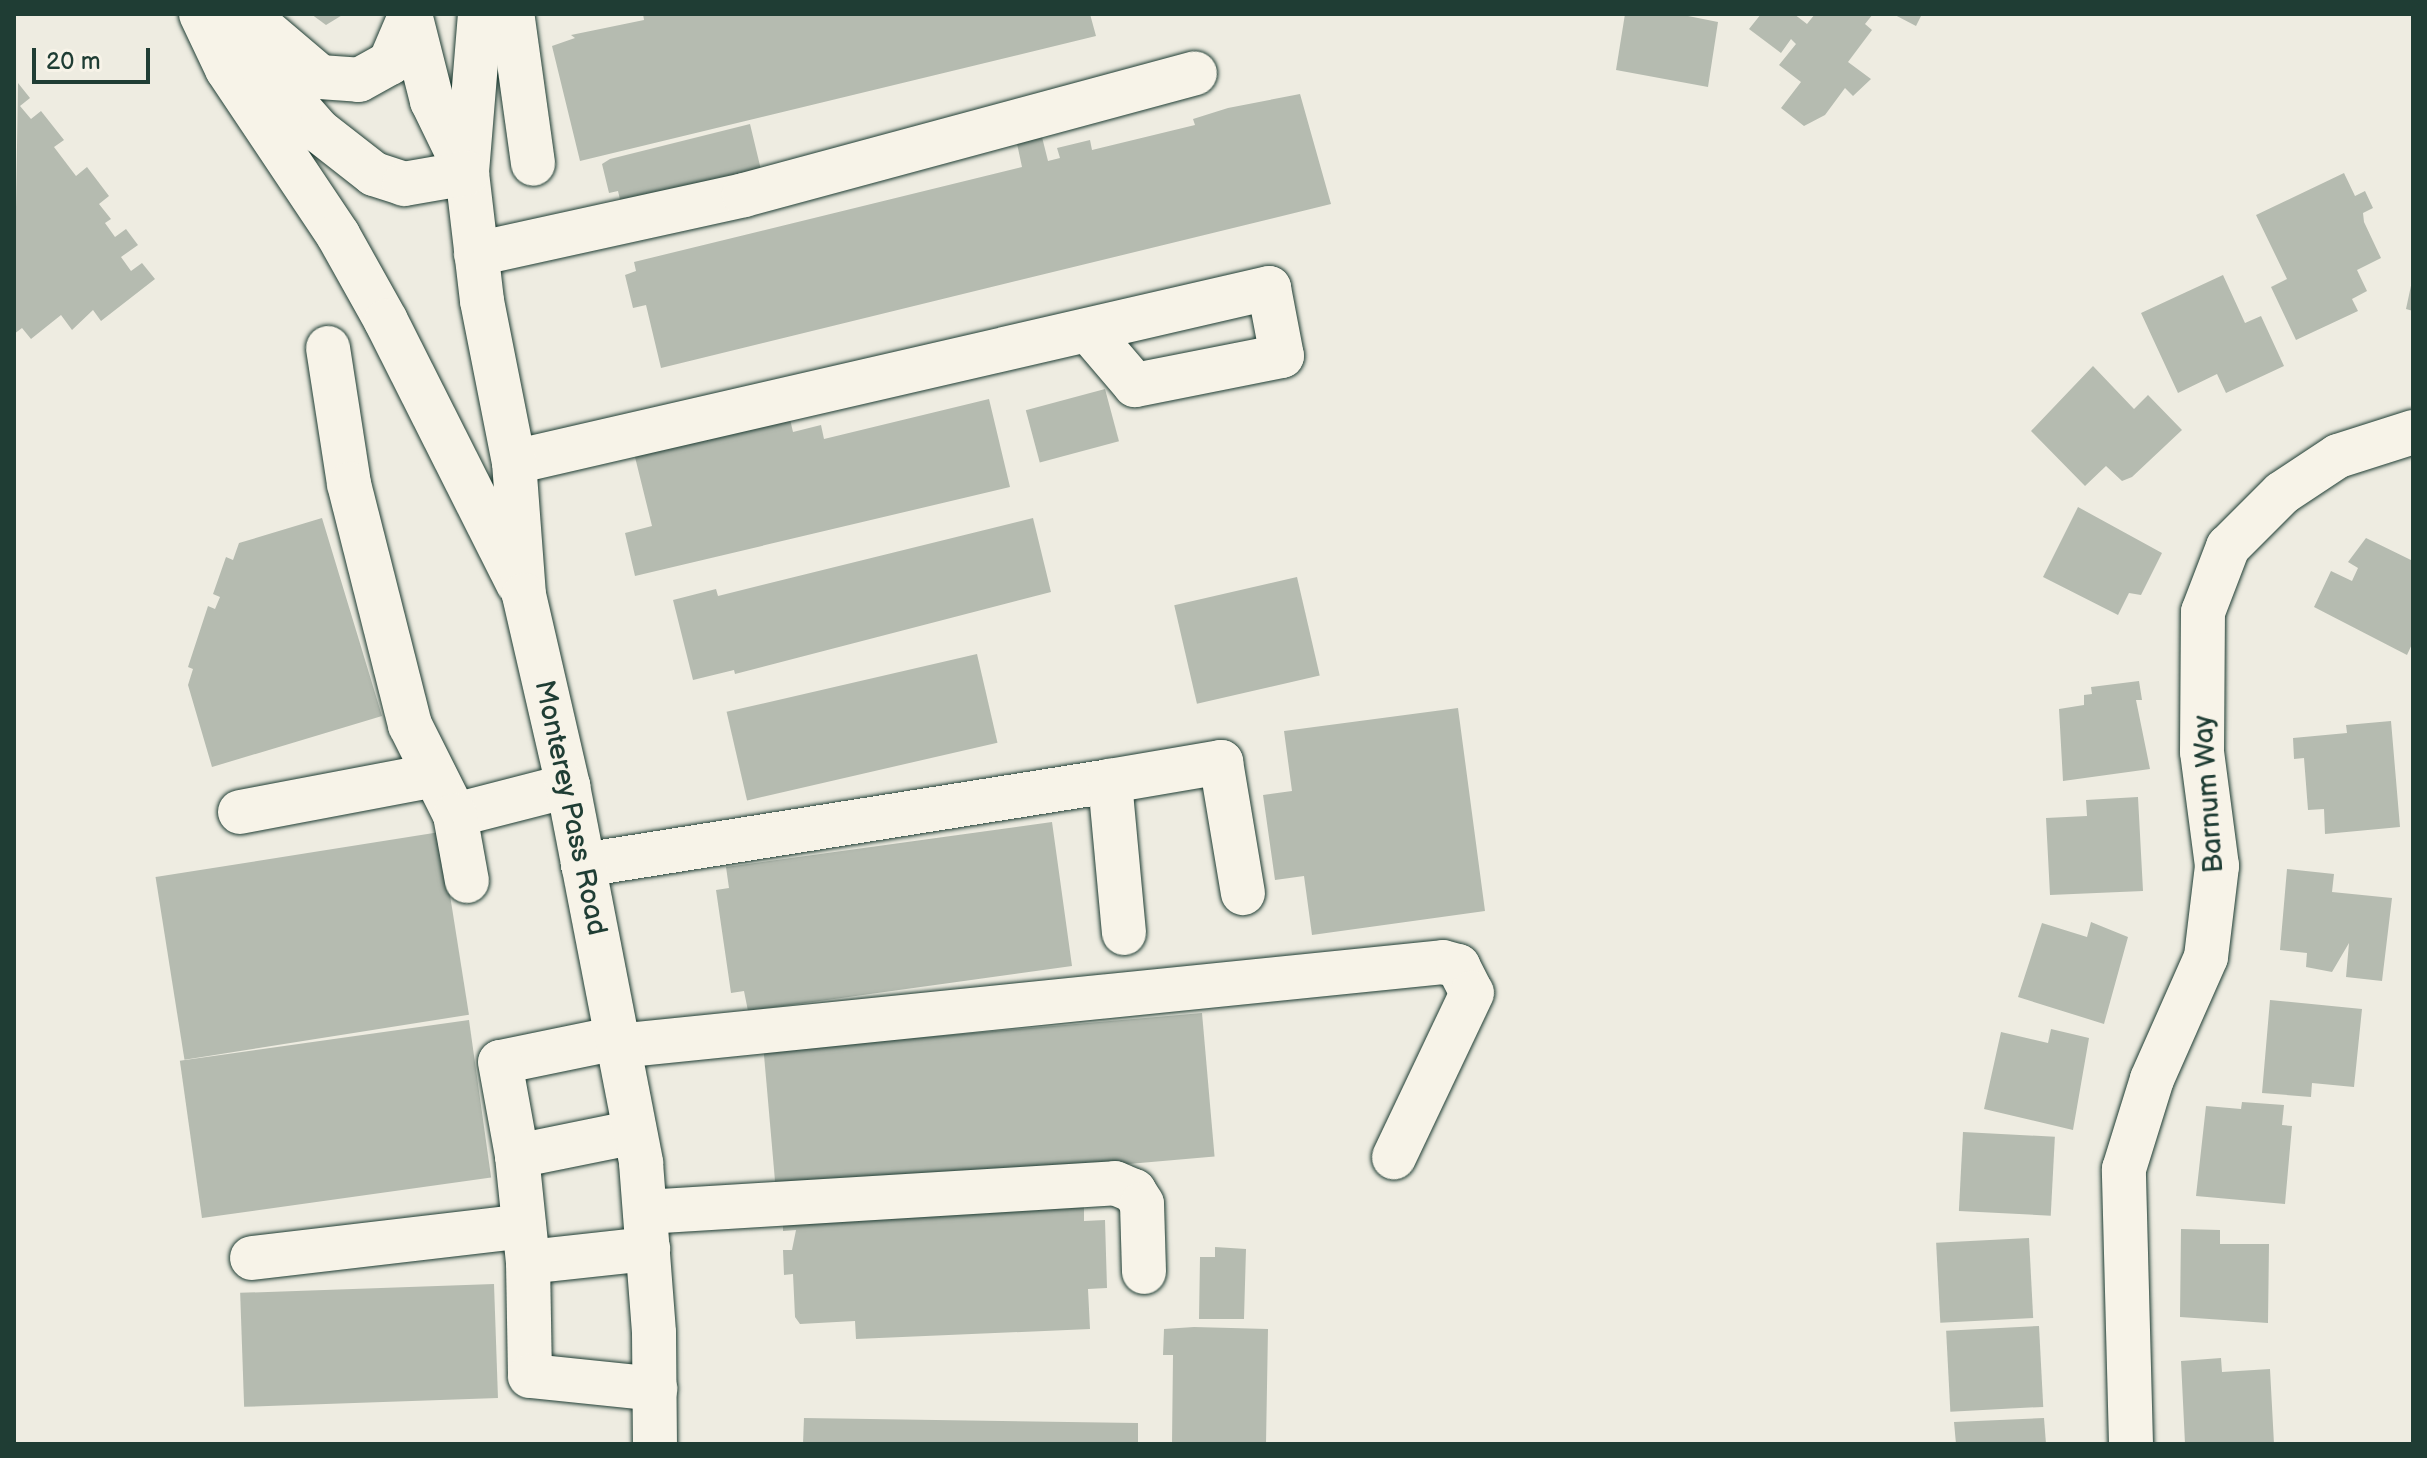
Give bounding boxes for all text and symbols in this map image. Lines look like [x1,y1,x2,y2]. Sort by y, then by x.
scale bar [36,32,154,82]
text: 20 m [46,47,101,76]
street label: Monterey Pass Road [526,677,614,939]
street label: Barnum Way [2187,713,2231,875]

